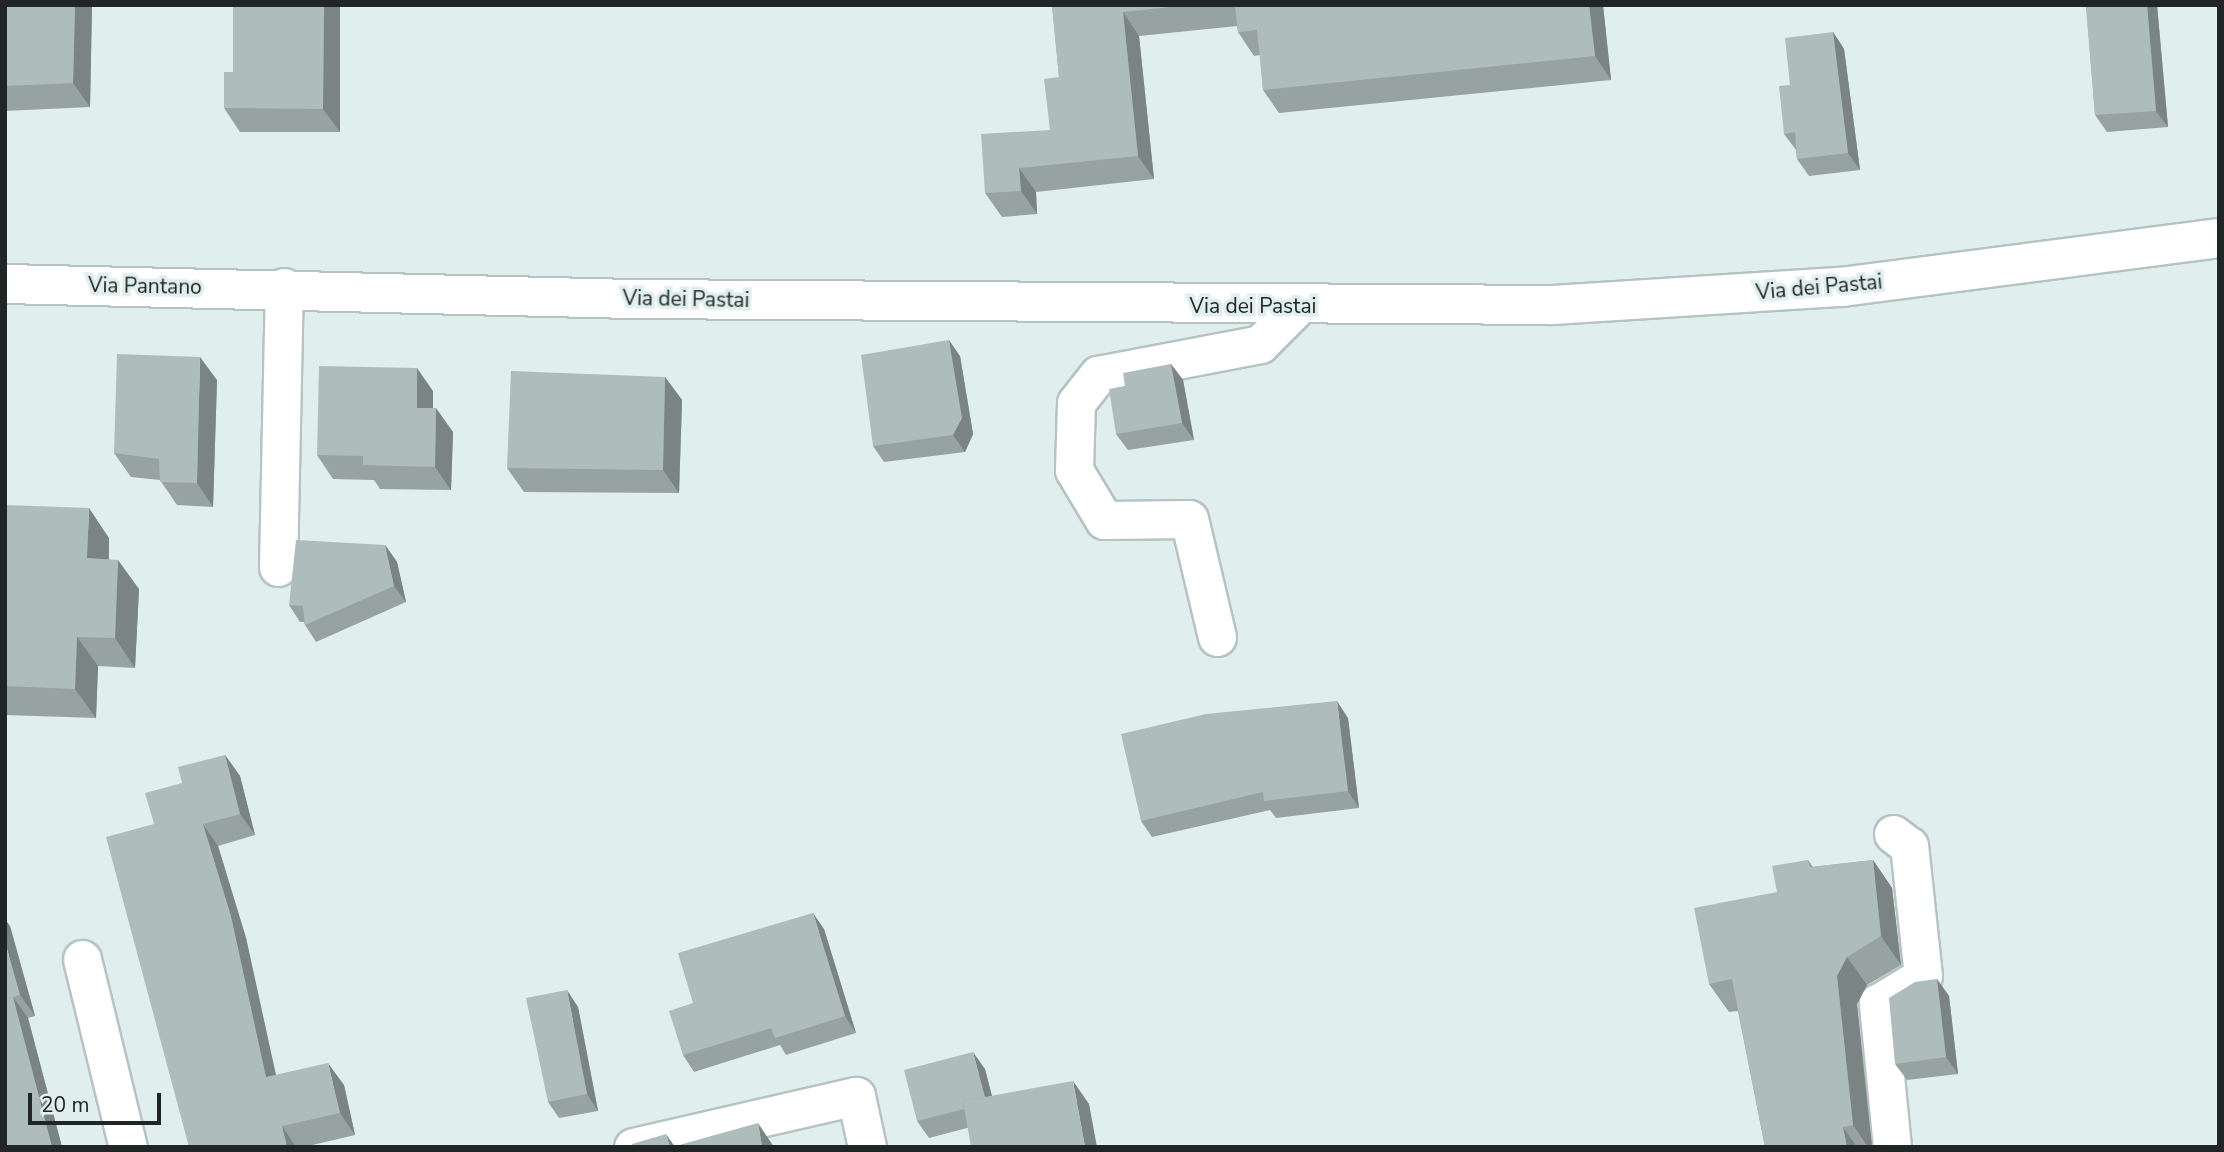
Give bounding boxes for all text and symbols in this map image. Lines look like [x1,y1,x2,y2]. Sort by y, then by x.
street label: Via dei Pastai [1755,269,1883,305]
street label: Via Pantano [88,272,202,300]
street label: Via dei Pastai [622,285,750,313]
street label: Via dei Pastai [1190,293,1316,319]
scale bar [32,1078,164,1122]
text: 20 m [41,1091,90,1119]

